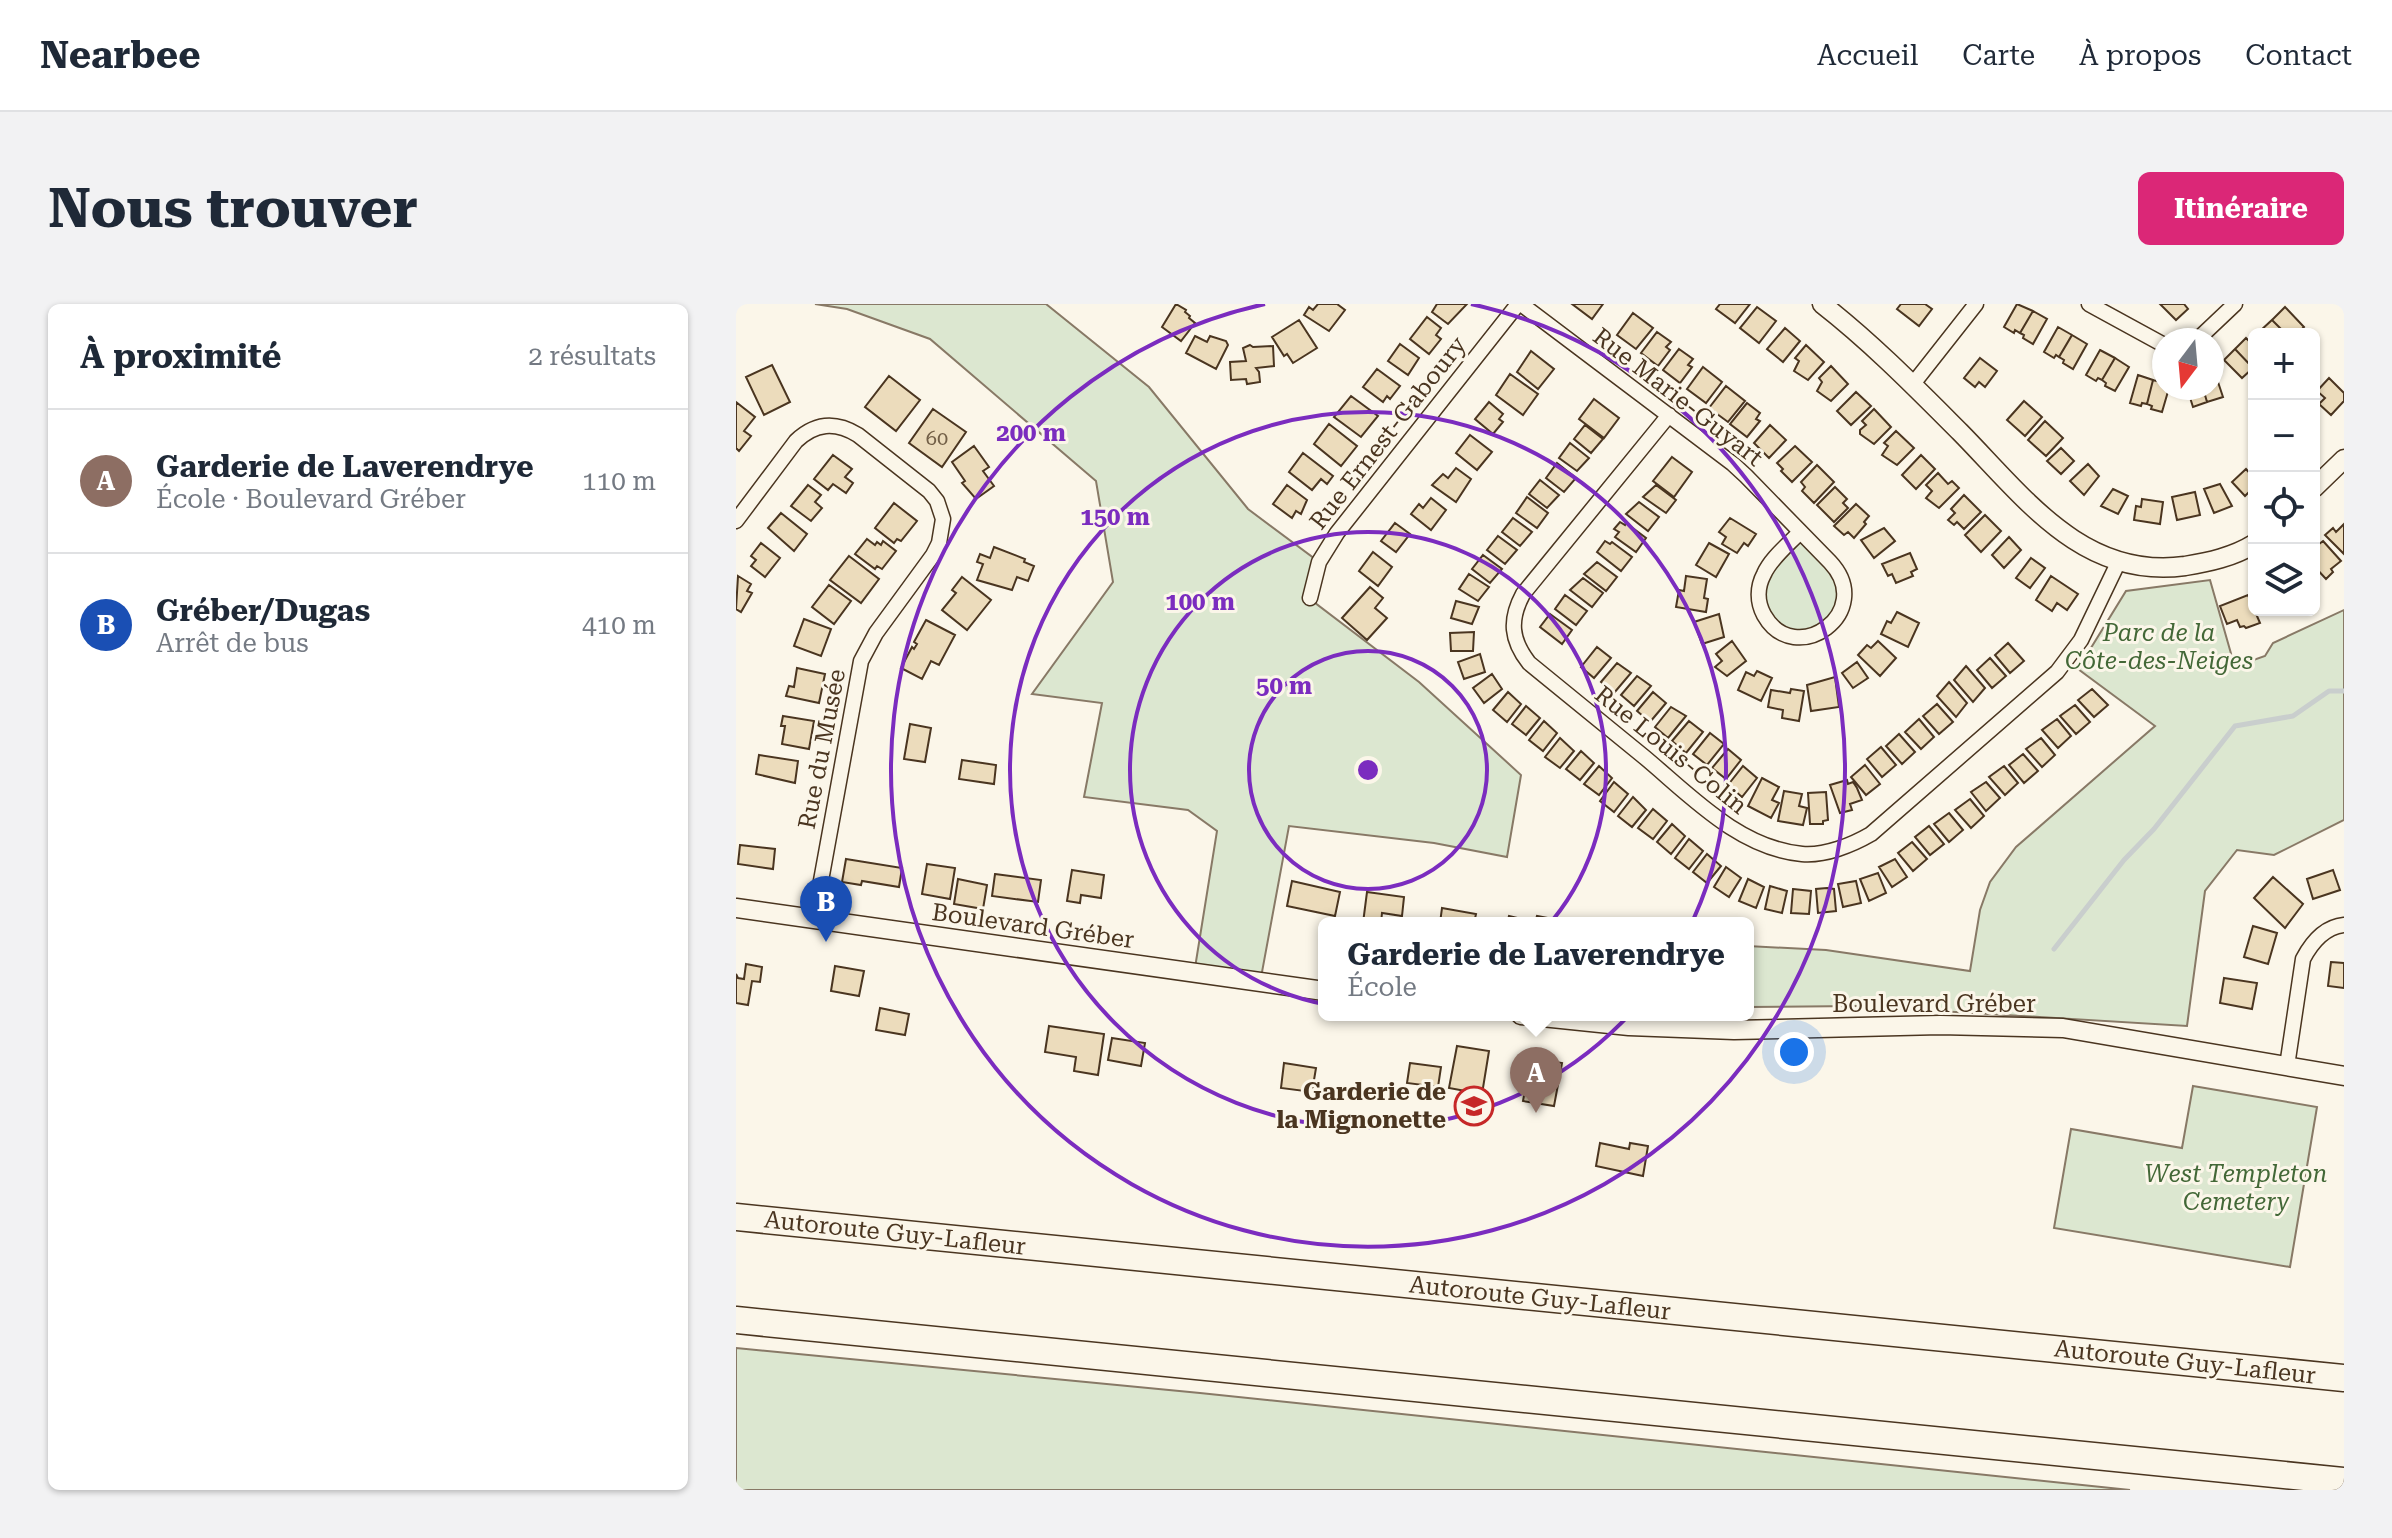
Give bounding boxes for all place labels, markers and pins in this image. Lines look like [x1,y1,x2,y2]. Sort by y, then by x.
centre of rings [1354,756,1382,784]
pin: B [800,876,852,942]
pin: A [1510,1047,1562,1113]
place label: Garderie de la Mignonette [1276,1078,1446,1134]
school or university icon: Garderie de la Mignonette [1453,1085,1495,1127]

